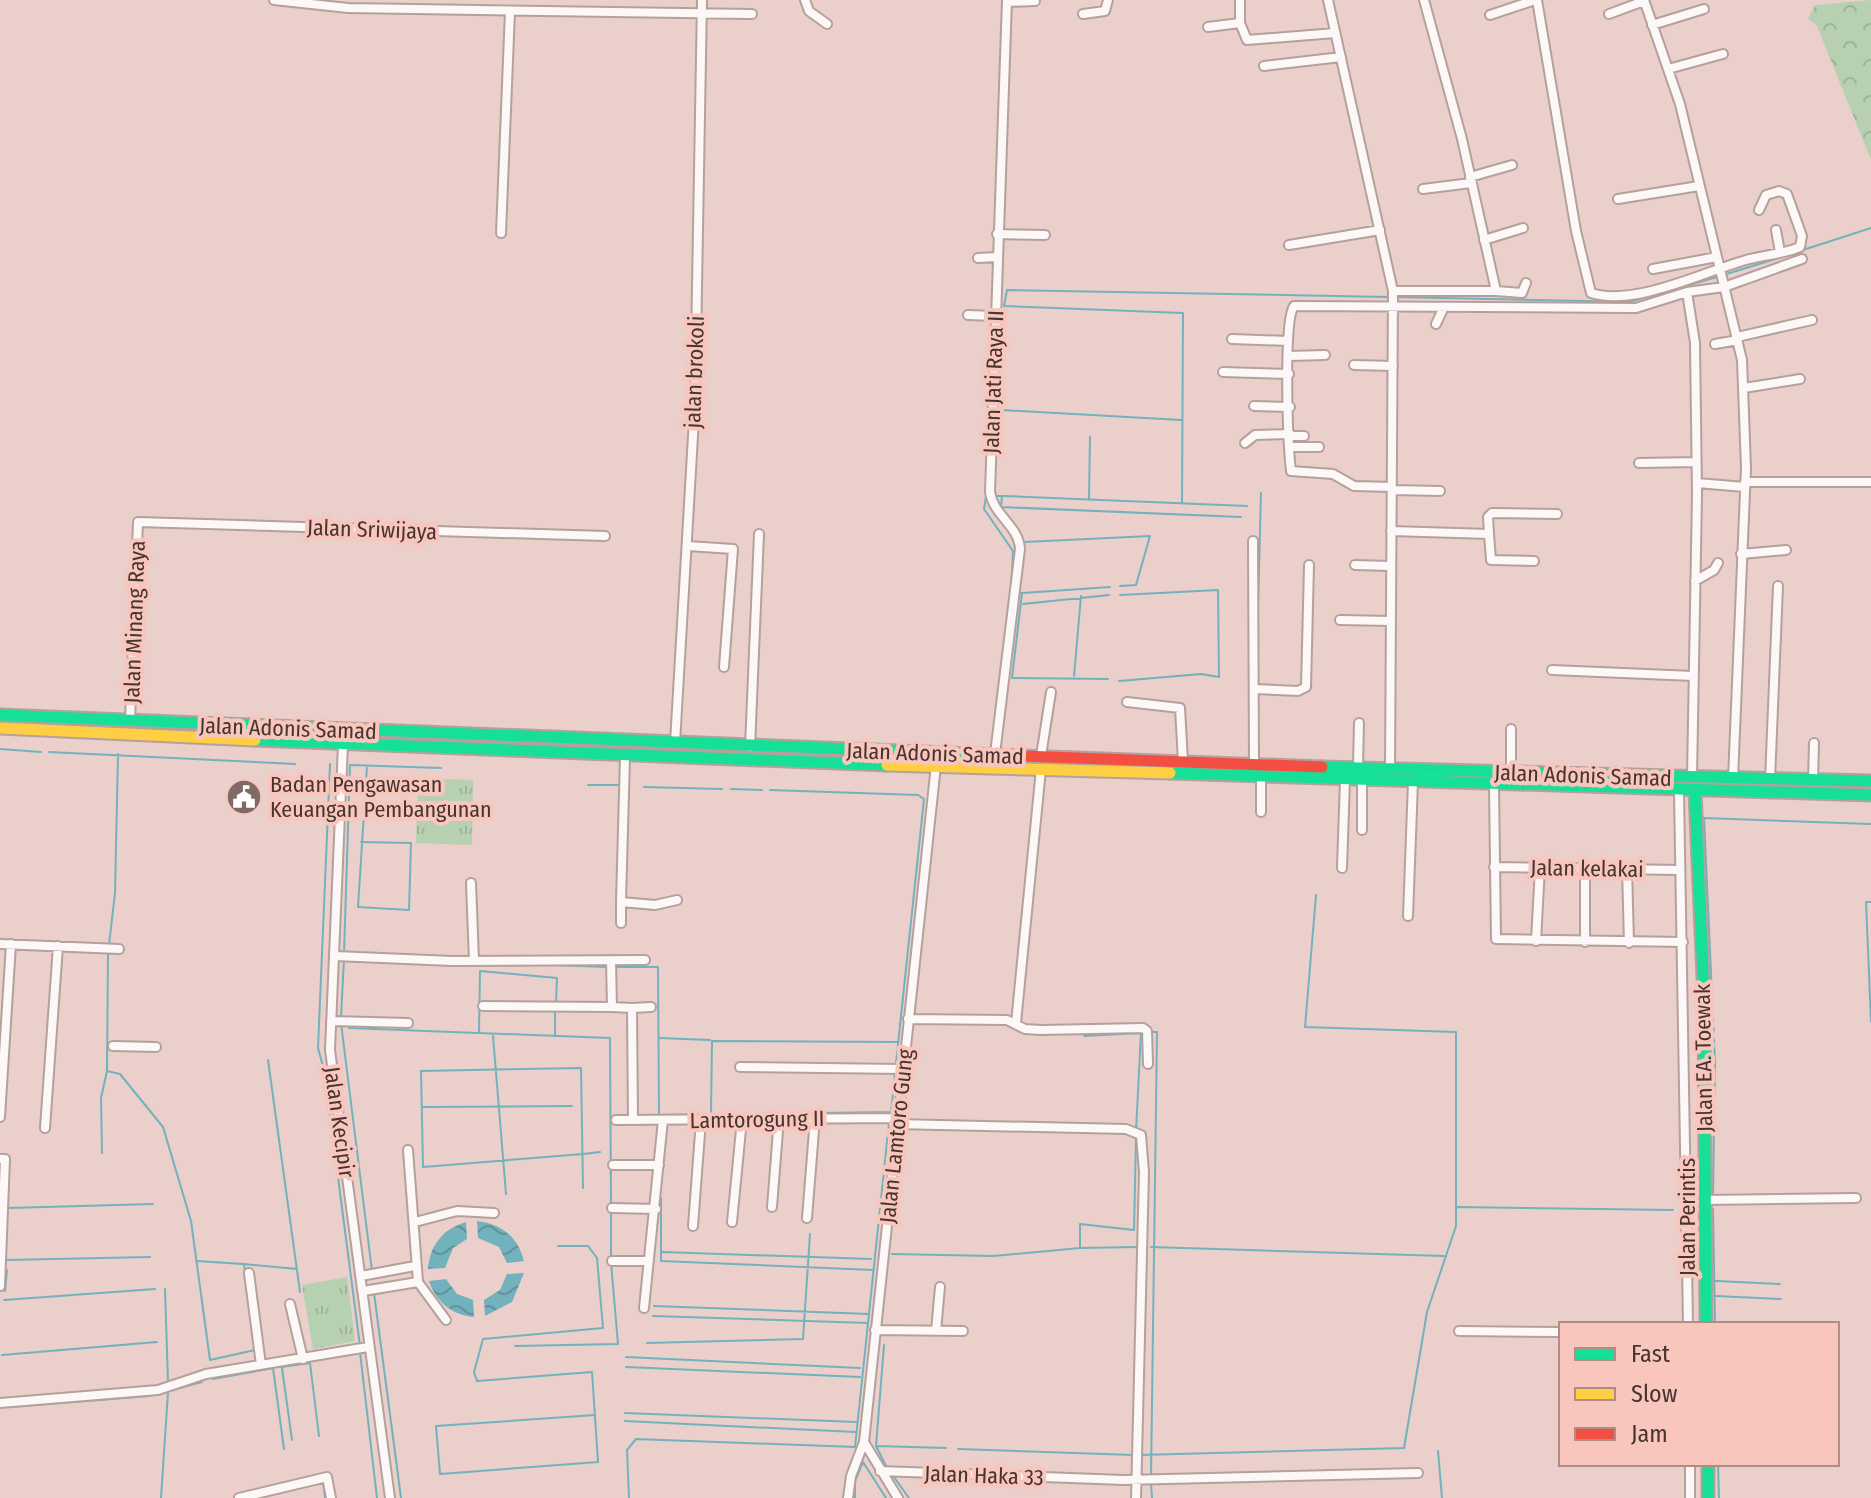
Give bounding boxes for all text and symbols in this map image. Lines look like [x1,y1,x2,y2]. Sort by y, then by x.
street label: Jalan Jati Raya II [978,310,1009,454]
street label: jalan brokoli [679,315,710,430]
street label: Jalan Sriwijaya [306,514,438,545]
street label: Jalan Minang Raya [118,540,151,704]
street label: Jalan Adonis Samad [199,712,377,745]
street label: Jalan Adonis Samad [846,737,1024,770]
street label: Jalan Adonis Samad [1494,759,1672,792]
place label: Badan Pengawasan Keuangan Pembangunan [270,771,492,823]
public building icon: Badan Pengawasan Keuangan Pembangunan [225,778,263,816]
street label: Jalan kelakai [1530,854,1644,883]
street label: Jalan EA. Toewak [1689,983,1718,1132]
street label: Jalan Lamtoro Gung [874,1047,919,1225]
street label: Jalan Kecipir [318,1065,361,1180]
street label: Lamtorogung II [689,1105,825,1134]
street label: Jalan Perintis [1674,1158,1701,1276]
legend [1559,1322,1839,1466]
text: Fast [1631,1340,1670,1368]
text: Slow [1631,1380,1678,1408]
text: Jam [1631,1420,1668,1448]
street label: Jalan Haka 33 [924,1460,1044,1491]

